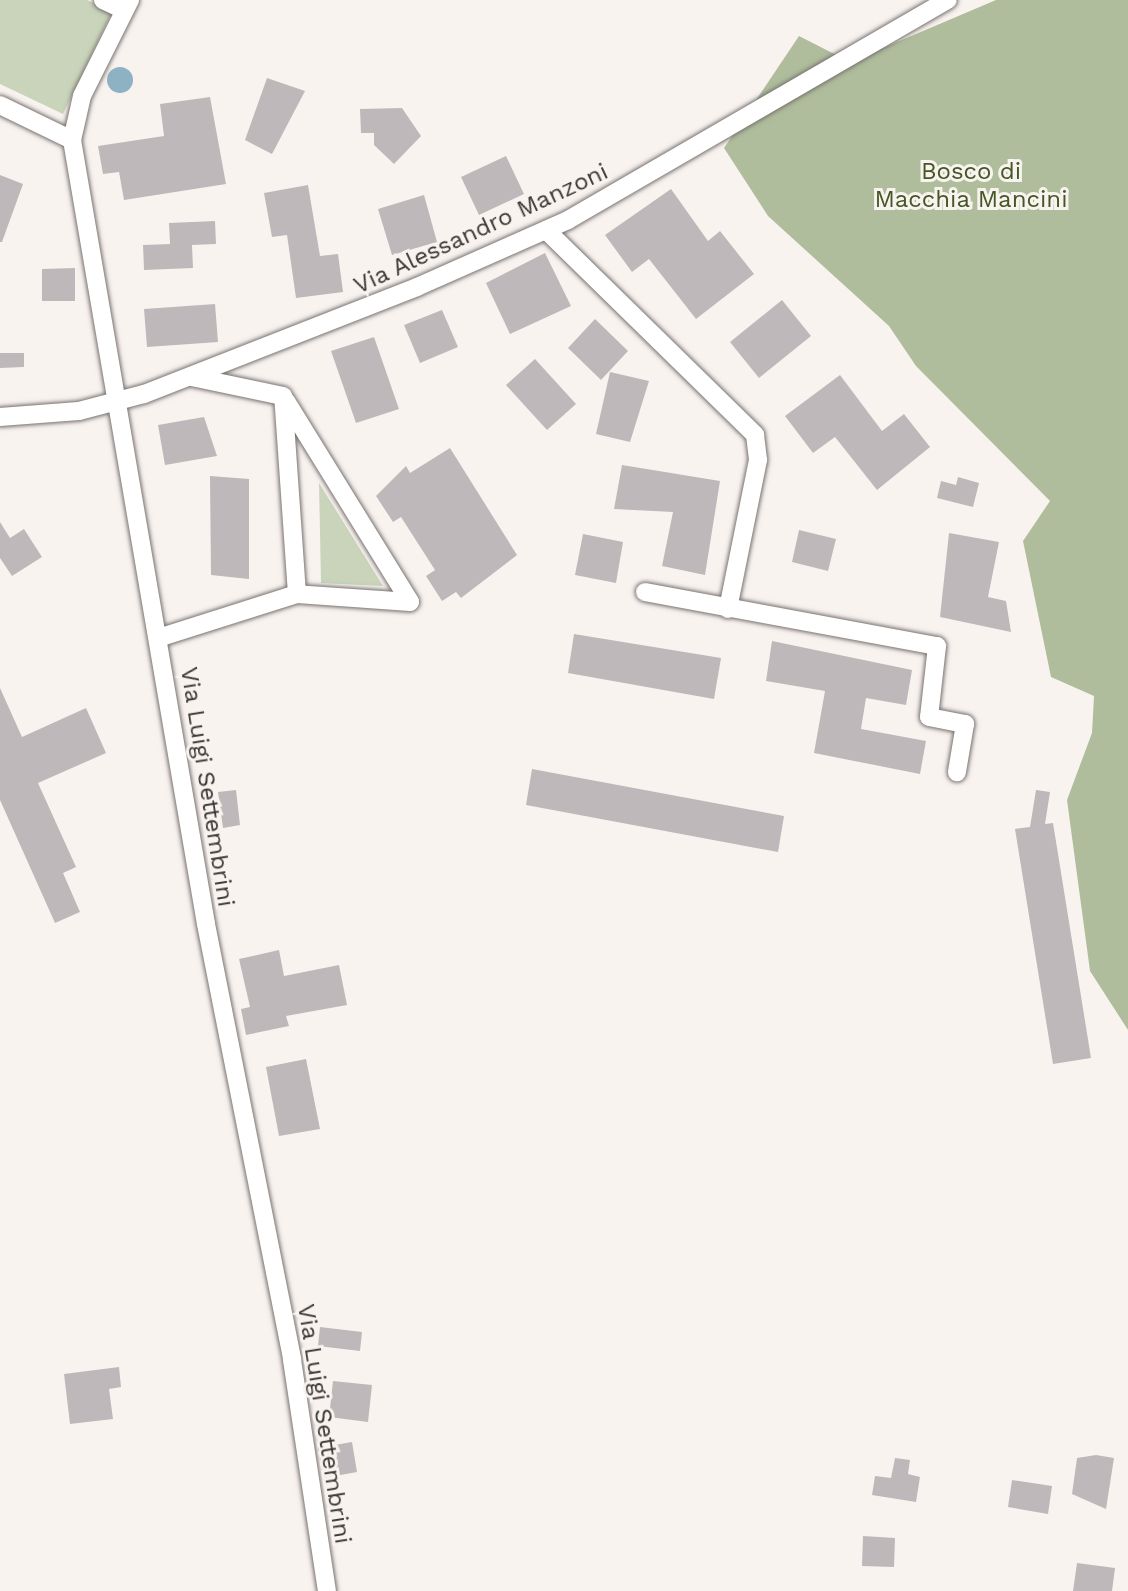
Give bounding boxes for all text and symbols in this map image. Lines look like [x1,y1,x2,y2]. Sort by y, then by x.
street label: Via Alessandro Manzoni [349,157,613,301]
park label: Bosco di Macchia Mancini [874,158,1068,214]
street label: Via Luigi Settembrini [174,665,240,909]
street label: Via Luigi Settembrini [291,1302,357,1546]

